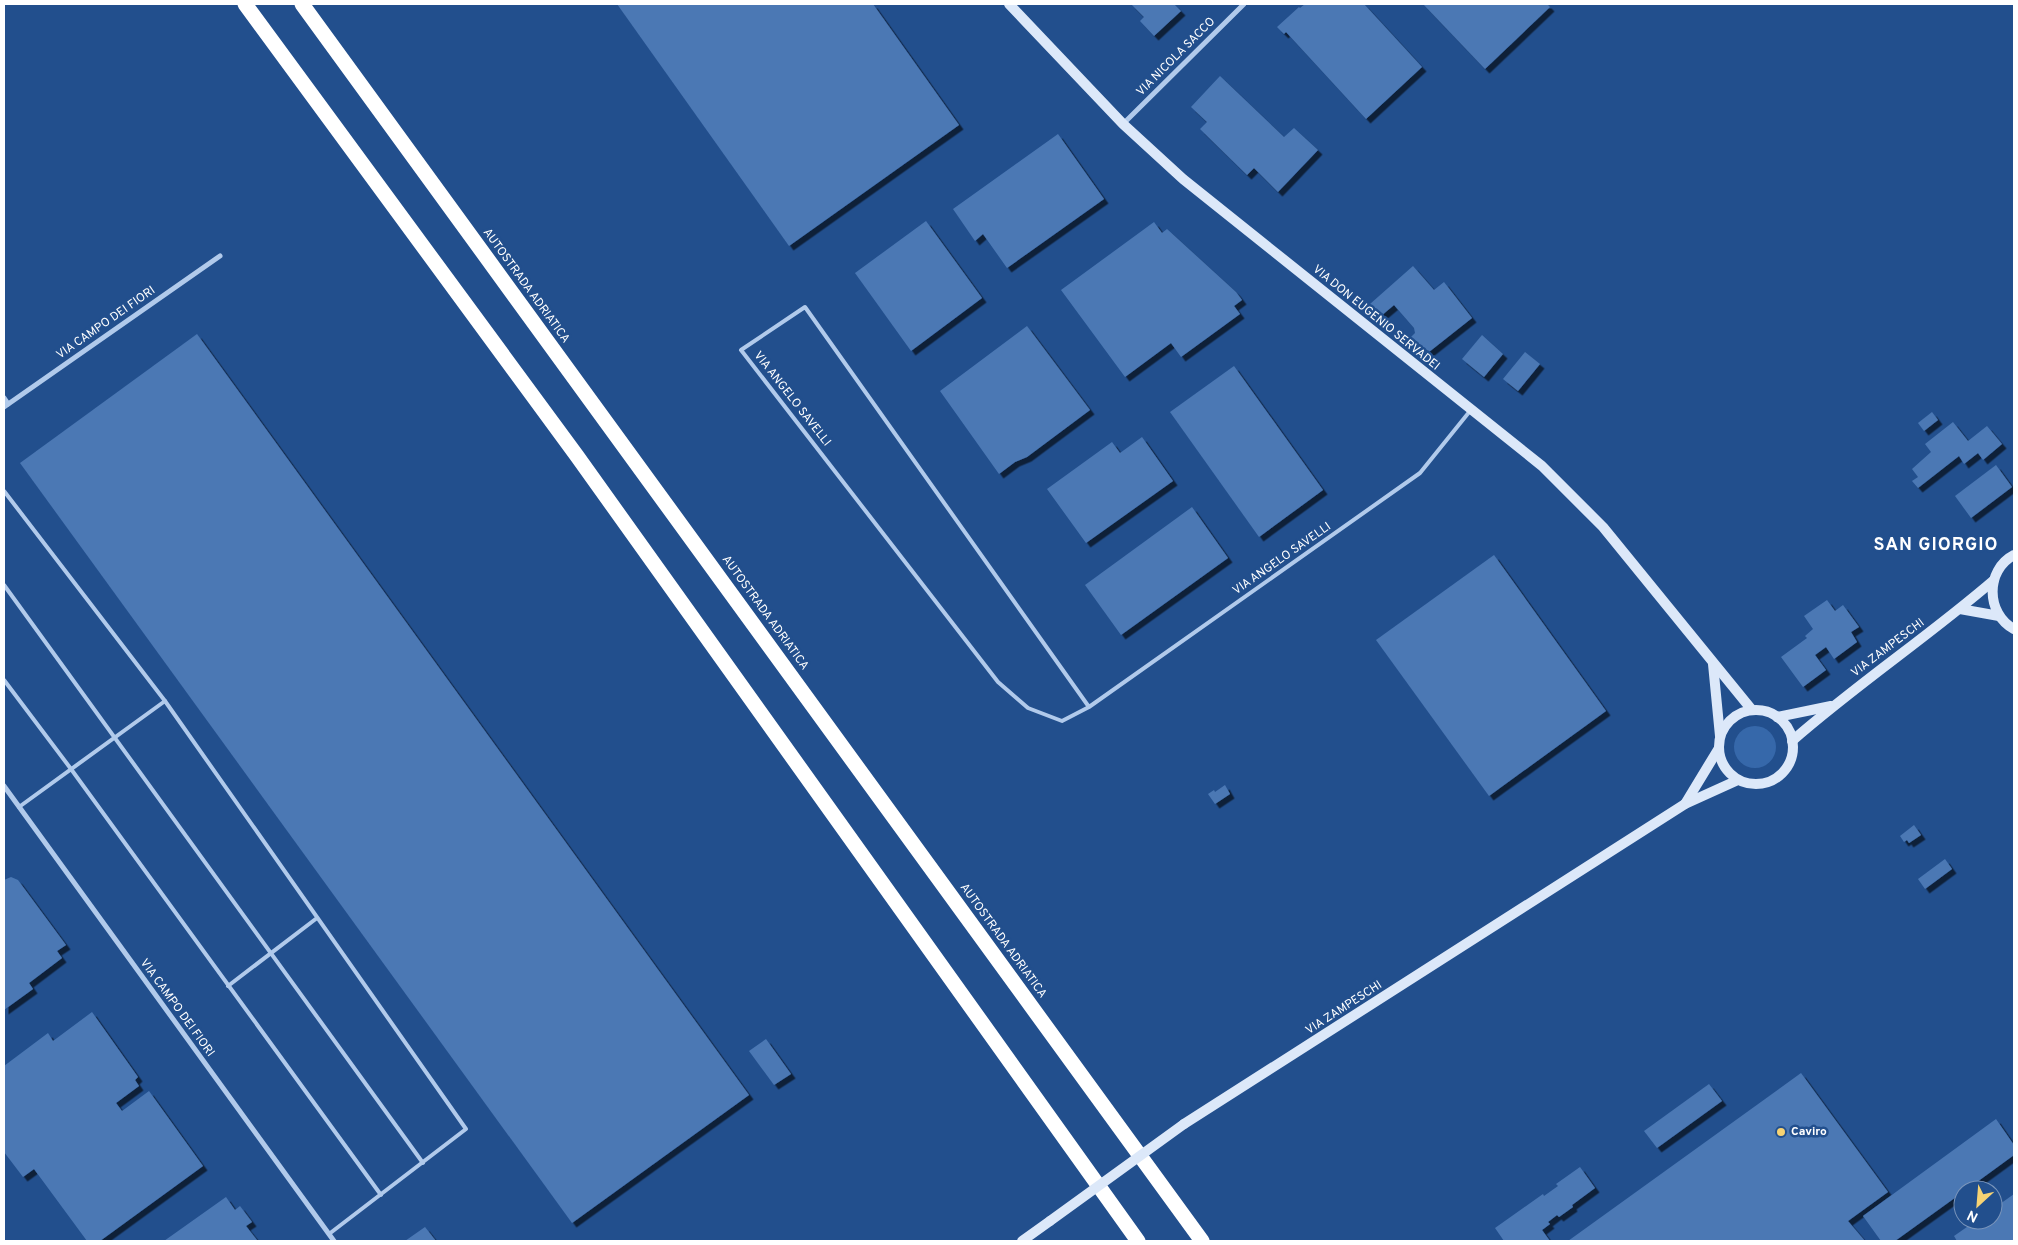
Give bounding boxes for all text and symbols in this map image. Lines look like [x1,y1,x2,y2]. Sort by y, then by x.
street label: VIA NICOLA SACCO [1133,14,1219,100]
street label: AUTOSTRADA ADRIATICA [479,225,573,347]
street label: VIA DON EUGENIO SERVADEI [1309,262,1443,374]
street label: VIA CAMPO DEI FIORI [53,283,159,363]
street label: VIA ANGELO SAVELLI [750,348,834,450]
street label: VIA ANGELO SAVELLI [1230,519,1334,599]
district label: SAN GIORGIO [1874,534,1998,557]
street label: AUTOSTRADA ADRIATICA [718,552,812,674]
street label: VIA ZAMPESCHI [1848,615,1928,681]
street label: AUTOSTRADA ADRIATICA [956,880,1050,1002]
street label: VIA CAMPO DEI FIORI [136,956,218,1060]
street label: VIA ZAMPESCHI [1303,977,1385,1039]
place label: Caviro [1791,1124,1827,1140]
marker: Caviro [1775,1126,1787,1138]
north arrow [1953,1180,2003,1230]
text: N [1965,1205,1981,1225]

